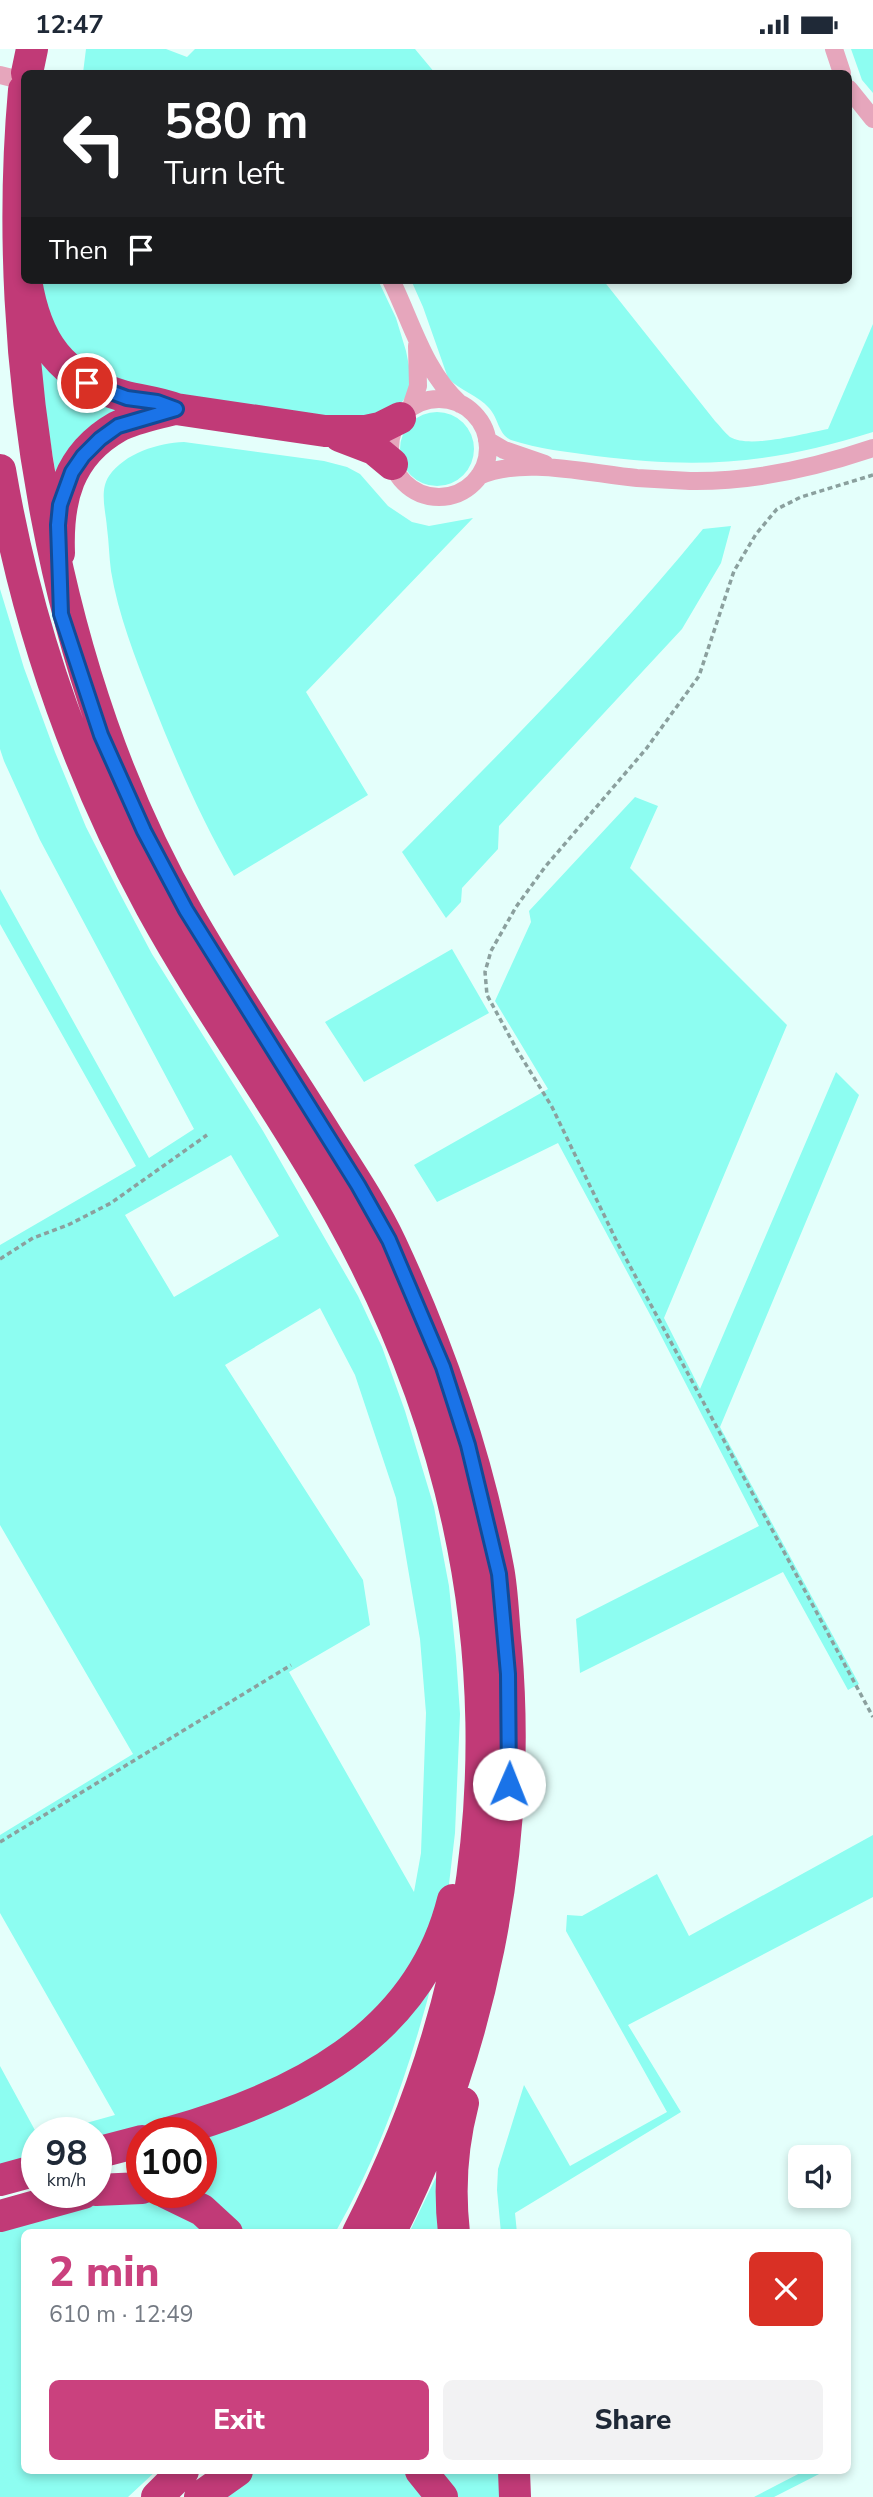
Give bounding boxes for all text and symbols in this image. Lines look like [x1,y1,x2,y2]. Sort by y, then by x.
text: 12:47 [35,7,104,42]
text: 580 m [164,88,308,155]
icon: left [49,98,140,189]
text: Turn left [164,152,284,195]
icon: arrive [122,231,160,269]
text: Then [49,233,108,268]
pin [57,353,117,413]
icon: arrive [68,364,106,402]
position arrow [472,1747,546,1821]
speed limit sign: 100 [126,2117,217,2208]
text: 98 [45,2130,88,2177]
map controls [788,2145,851,2208]
button: sound [788,2145,851,2208]
text: km/h [47,2168,86,2192]
text: 2 min [49,2244,159,2301]
button: close [749,2252,823,2326]
text: 610 m · 12:49 [49,2299,194,2330]
button: Exit [49,2380,429,2460]
button: Share [443,2380,823,2460]

